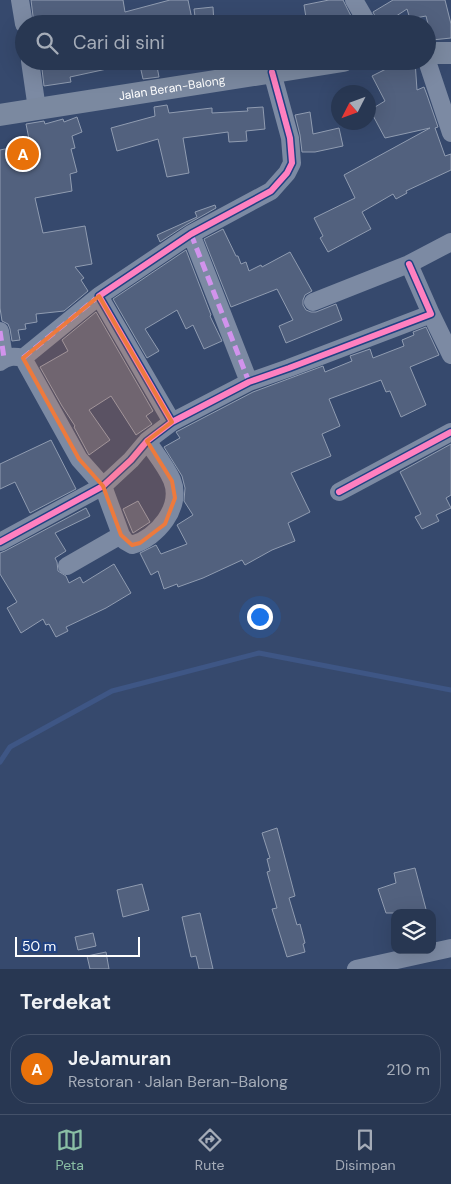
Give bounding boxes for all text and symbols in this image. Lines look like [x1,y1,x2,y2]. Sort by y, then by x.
search box [15,15,436,70]
icon: search [33,29,61,57]
text: Cari di sini [73,30,165,55]
street label: Jalan Beran-Balong [118,72,227,104]
north arrow [331,85,376,130]
pin: A [7,135,39,173]
your location [247,604,273,630]
map controls [391,909,436,954]
button: layers [391,909,436,954]
scale bar [15,934,140,957]
text: 50 m [22,937,56,955]
text: Terdekat [20,988,111,1016]
text: JeJamuran [68,1046,171,1071]
text: A [31,1059,43,1080]
text: 210 m [386,1059,430,1080]
text: Restoran · Jalan Beran-Balong [68,1071,288,1092]
tab: Peta [55,1126,84,1174]
tab: Rute [195,1126,224,1174]
tab: Disimpan [335,1126,396,1174]

